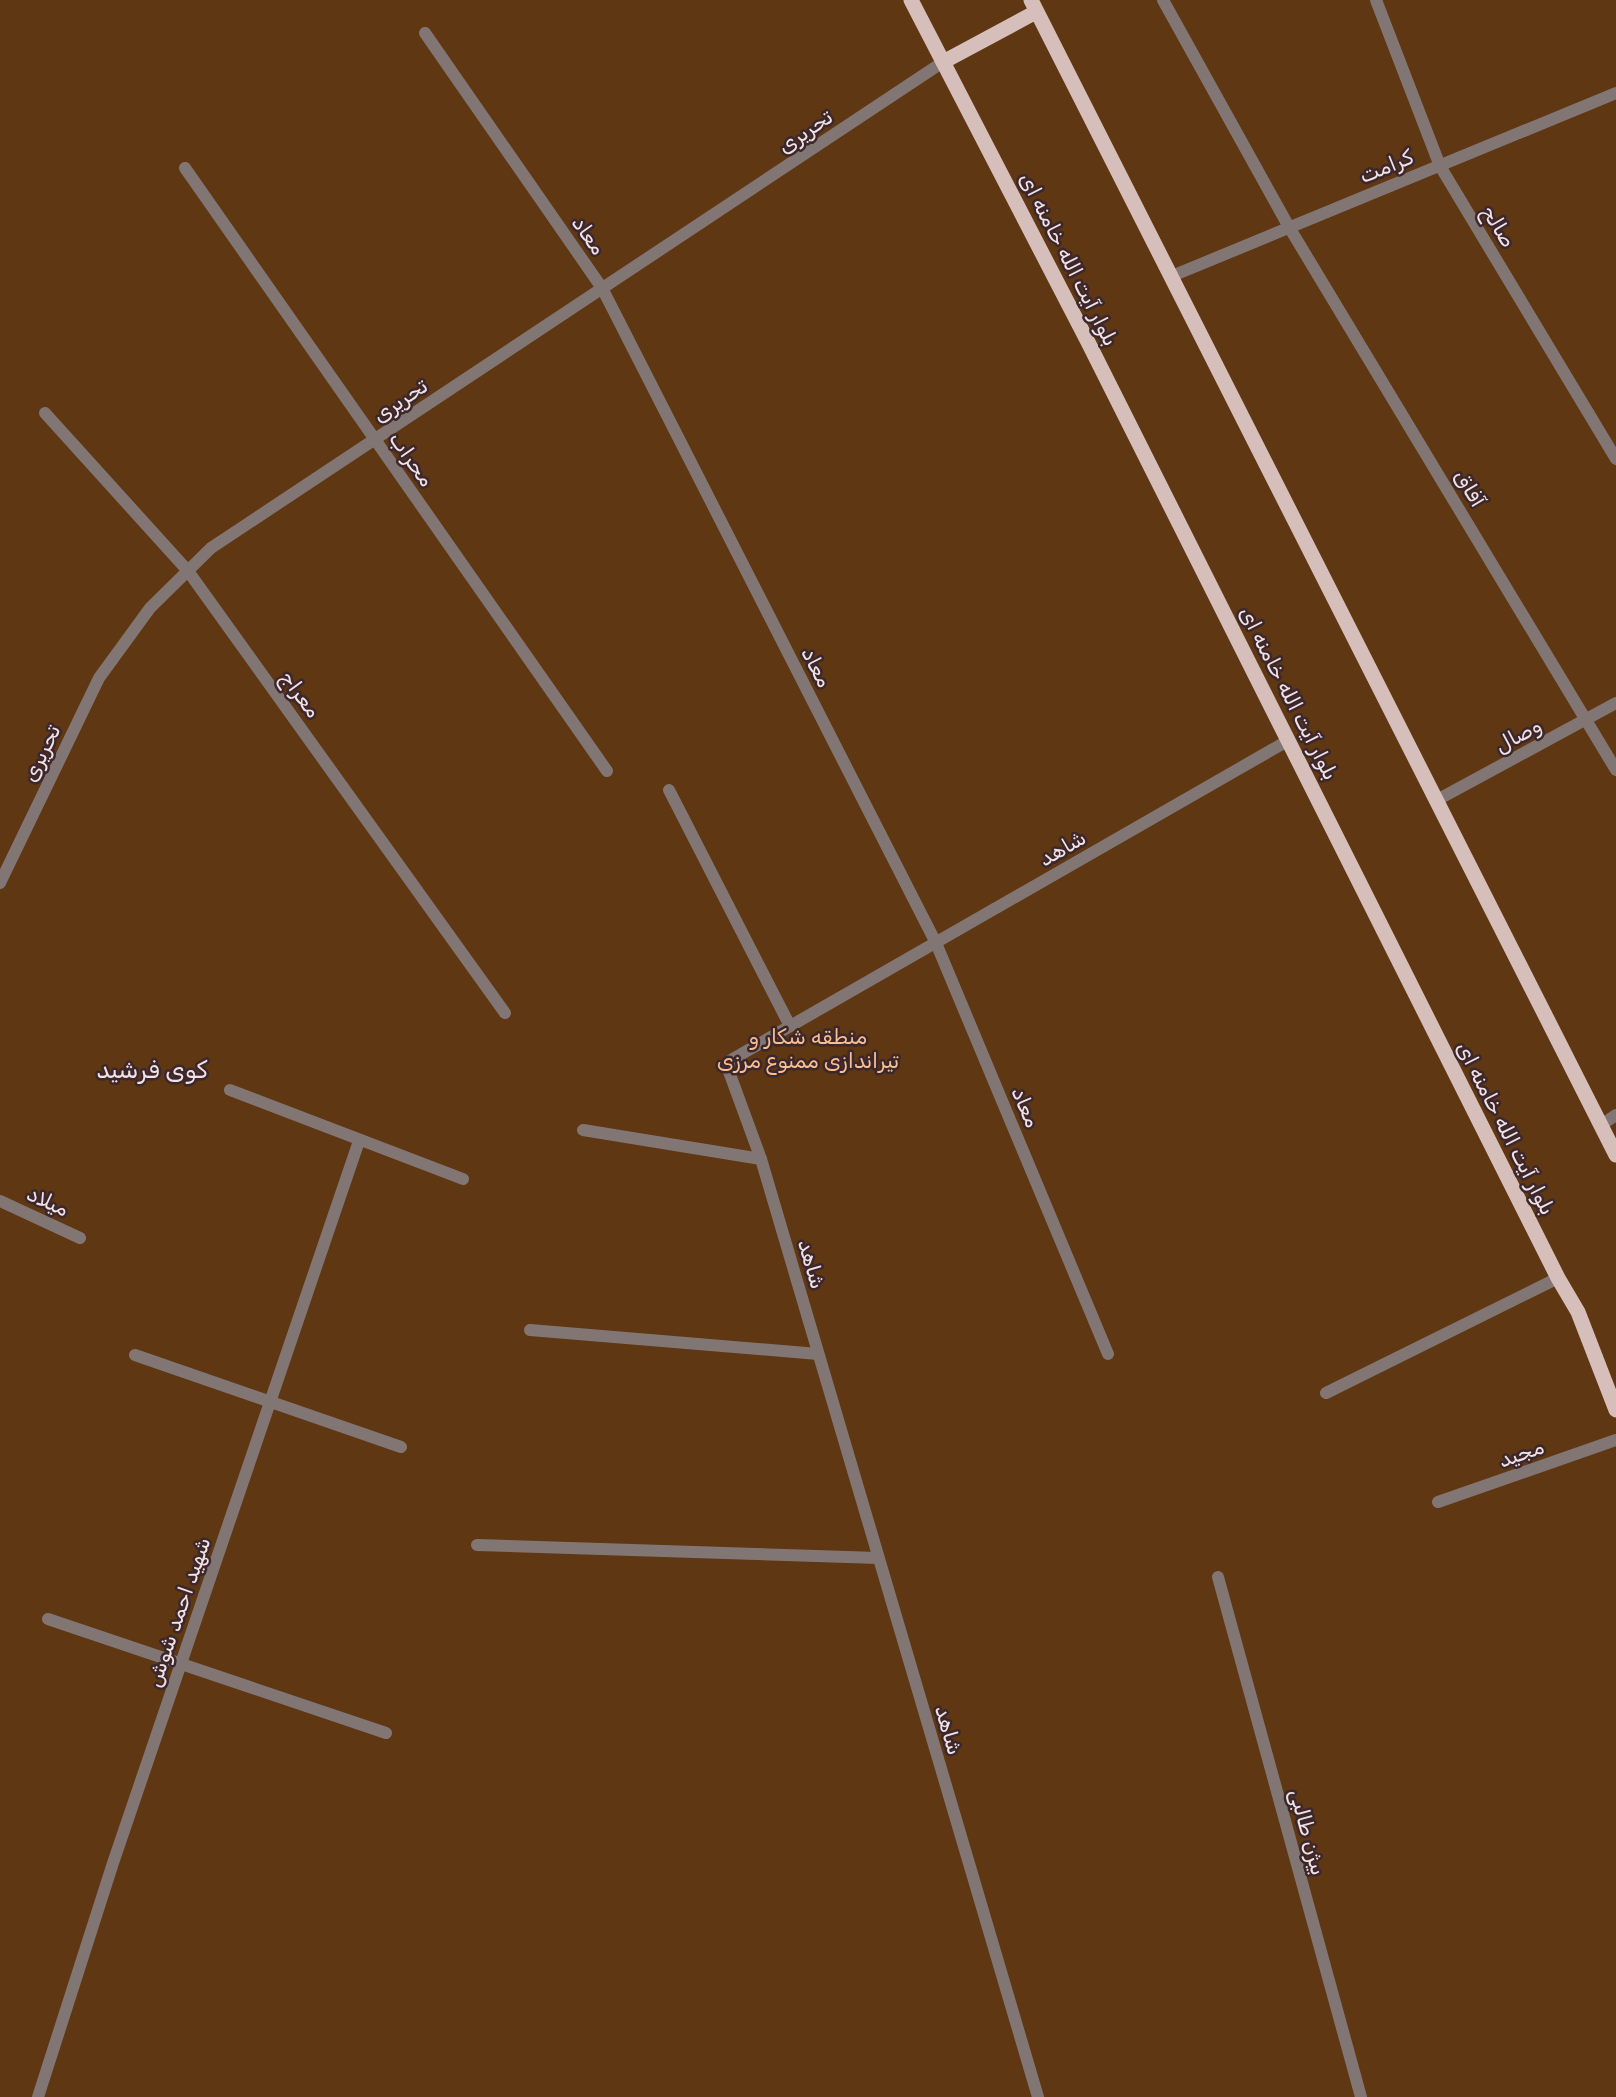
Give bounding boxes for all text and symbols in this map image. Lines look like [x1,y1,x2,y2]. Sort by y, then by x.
street label: تحریری [773,103,837,158]
street label: کرامت [1355,144,1417,188]
street label: بلوار آیت الله خامنه ای [1014,168,1124,350]
street label: صالح [1475,200,1521,253]
street label: معاد [567,211,611,259]
street label: تحریری [368,372,432,427]
street label: محراب [384,427,440,491]
street label: آفاق [1449,465,1491,511]
street label: بلوار آیت الله خامنه ای [1234,602,1344,784]
street label: معاد [796,643,838,691]
street label: معراج [274,666,326,724]
street label: وصال [1490,712,1546,758]
street label: تحریری [16,720,66,786]
street label: شاهد [1034,825,1090,871]
park label: منطقه شکار و تیراندازی ممنوع مرزی [717,1024,899,1075]
street label: بلوار آیت الله خامنه ای [1451,1037,1561,1219]
district label: کوی فرشید [96,1056,208,1084]
street label: معاد [1006,1083,1046,1131]
street label: میلاد [23,1180,73,1222]
street label: شاهد [793,1236,831,1292]
street label: مجید [1495,1434,1547,1472]
street label: شهید احمد شوش [141,1534,215,1690]
street label: شاهد [930,1702,968,1758]
street label: بیژن طالبی [1285,1786,1331,1878]

